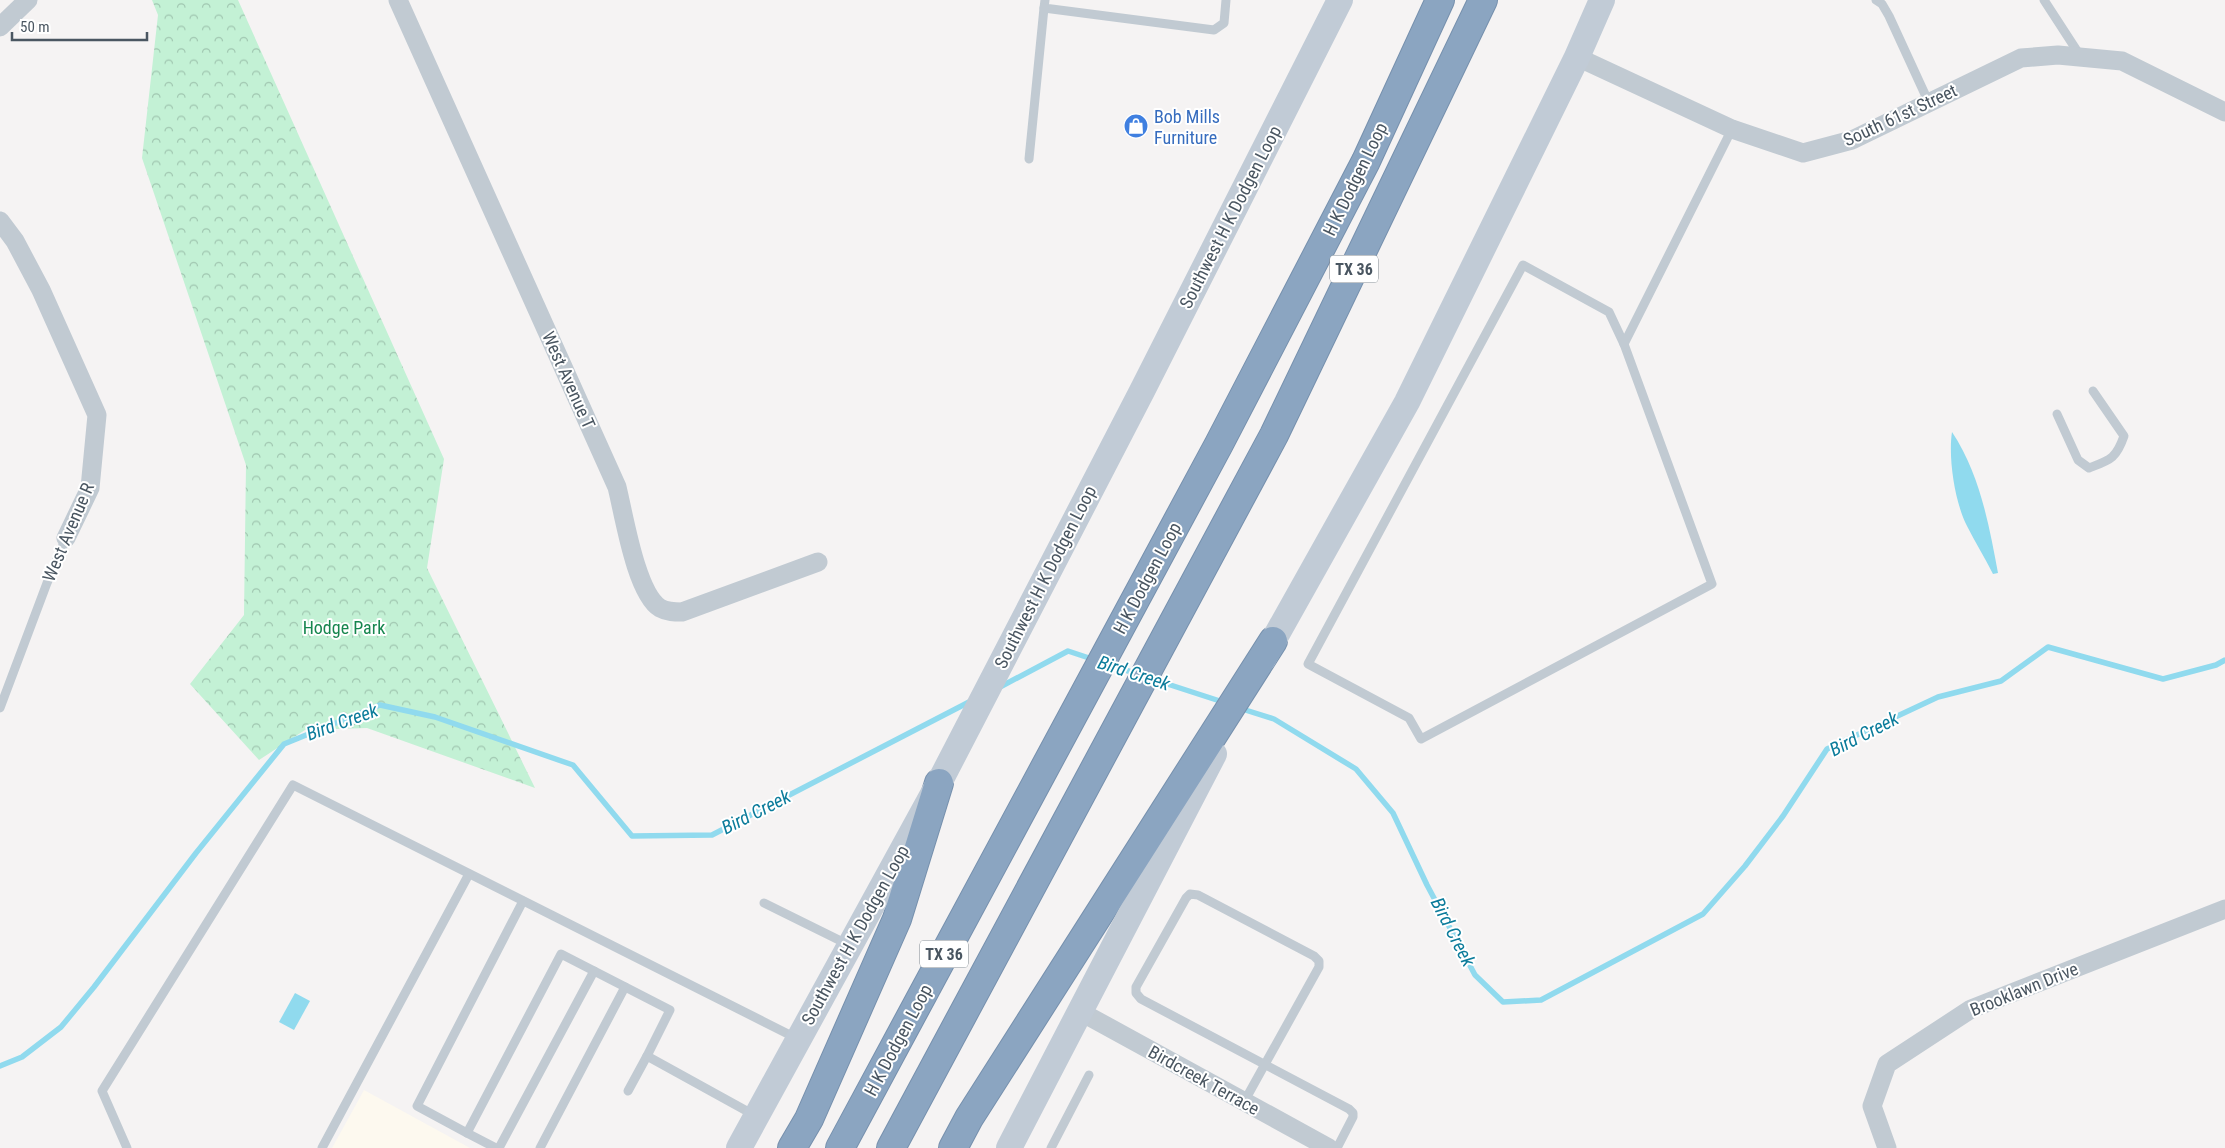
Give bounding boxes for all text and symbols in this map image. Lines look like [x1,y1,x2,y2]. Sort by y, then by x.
scale bar [12,10,148,42]
text: 50 m [20,18,50,36]
street label: South 61st Street [1840,80,1960,150]
place label: Bob Mills Furniture [1154,106,1220,148]
shop icon: Bob Mills Furniture [1123,113,1149,139]
street label: H K Dodgen Loop [1319,119,1391,239]
street label: Southwest H K Dodgen Loop [1175,122,1285,312]
road number: TX 36 [1330,255,1378,282]
street label: West Avenue T [538,328,600,432]
street label: West Avenue R [38,479,98,584]
street label: Southwest H K Dodgen Loop [990,482,1100,672]
street label: H K Dodgen Loop [1109,519,1185,637]
park label: Hodge Park [303,617,385,638]
water label: Bird Creek [1095,651,1174,696]
water label: Bird Creek [303,698,382,746]
water label: Bird Creek [1826,706,1903,761]
water label: Bird Creek [718,784,795,839]
street label: Southwest H K Dodgen Loop [797,841,913,1028]
water label: Bird Creek [1426,894,1481,971]
road number: TX 36 [920,941,968,968]
street label: Brooklawn Drive [1967,958,2081,1020]
street label: H K Dodgen Loop [860,981,936,1099]
street label: Birdcreek Terrace [1145,1041,1263,1119]

